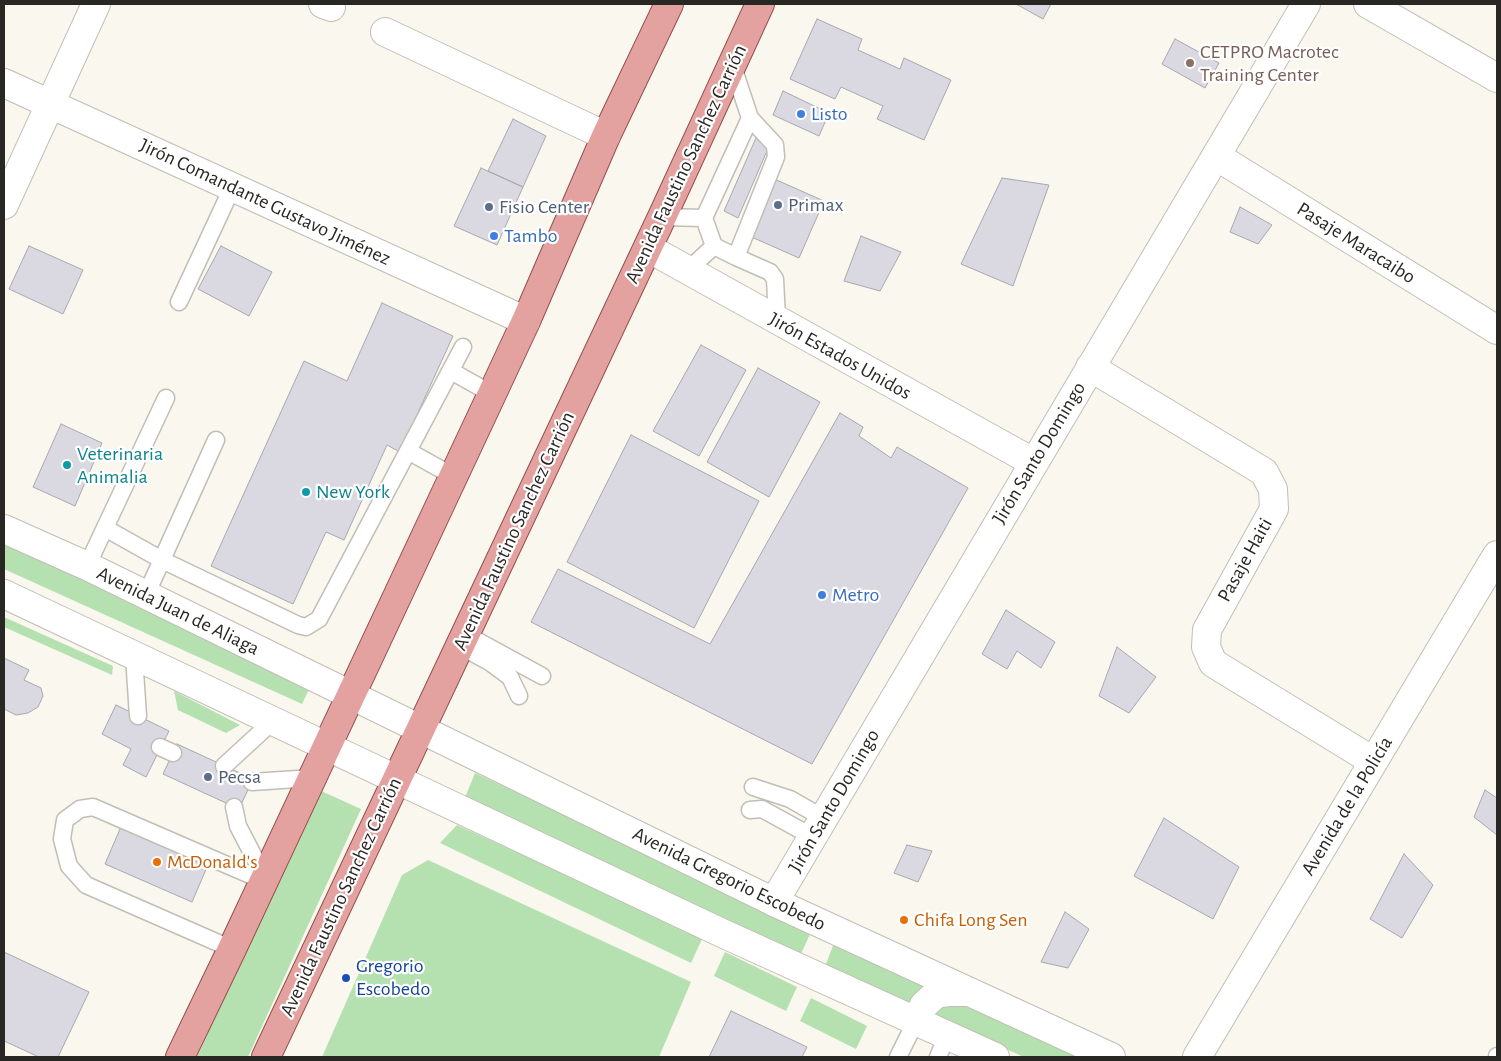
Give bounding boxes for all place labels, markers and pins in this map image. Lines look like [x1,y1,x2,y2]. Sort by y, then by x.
place label: CETPRO Macrotec Training Center [1200,40,1339,87]
marker: CETPRO Macrotec Training Center [1184,57,1196,69]
place label: Listo [811,102,847,126]
marker: Listo [795,108,807,120]
place label: Primax [788,193,843,217]
place label: Fisio Center [499,195,589,219]
marker: Primax [772,199,784,211]
marker: Fisio Center [483,201,495,213]
place label: Tambo [504,224,558,248]
marker: Tambo [488,230,500,242]
place label: Veterinaria Animalia [77,442,163,489]
marker: Veterinaria Animalia [61,459,73,471]
place label: New York [316,480,390,504]
marker: New York [300,486,312,498]
place label: Metro [832,583,879,607]
marker: Metro [816,589,828,601]
place label: Pecsa [218,765,261,789]
marker: Pecsa [202,771,214,783]
place label: McDonald's [167,850,258,874]
marker: McDonald's [151,856,163,868]
place label: Chifa Long Sen [914,908,1028,932]
marker: Chifa Long Sen [898,914,910,926]
place label: Gregorio Escobedo [356,954,430,1001]
marker: Gregorio Escobedo [340,972,352,984]

